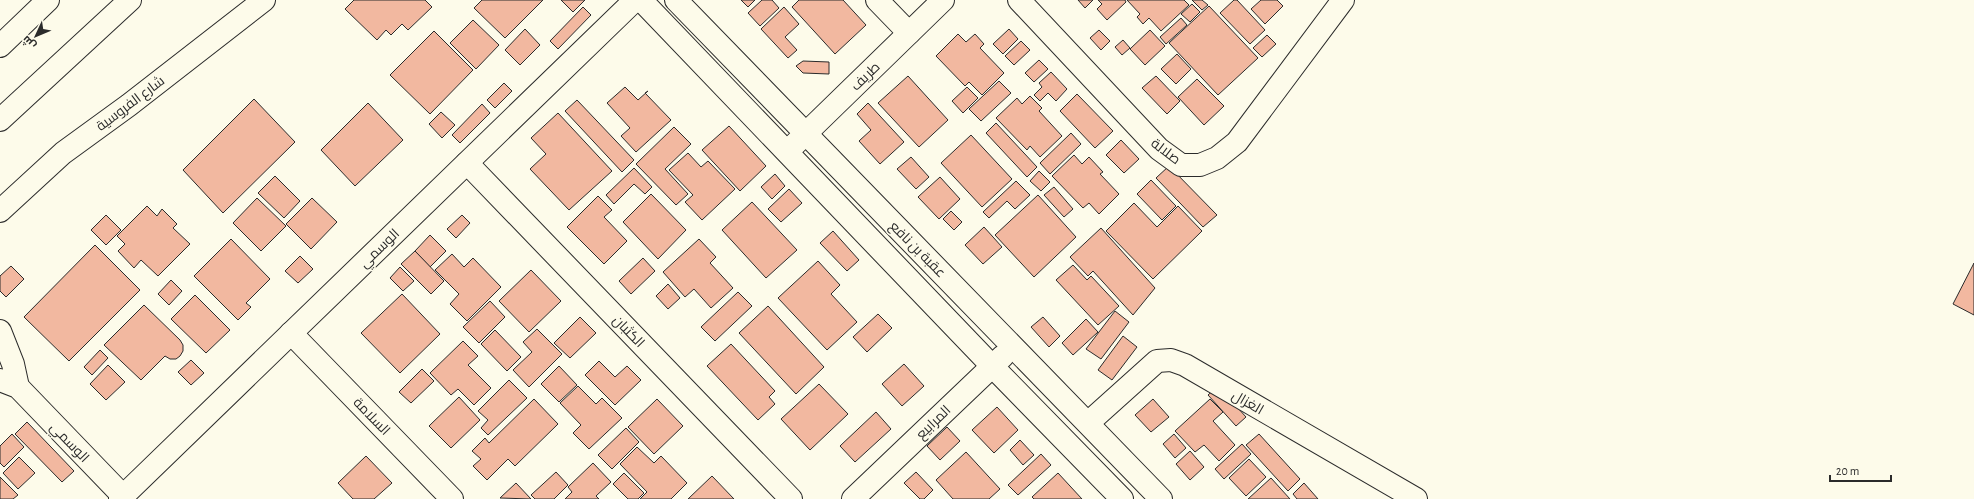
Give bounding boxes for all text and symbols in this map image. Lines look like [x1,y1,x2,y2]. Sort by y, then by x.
north arrow [16,16,56,56]
text: ش [20,33,39,52]
street label: طريف [849,60,883,94]
street label: شارع الفروسية [94,74,168,135]
street label: صلالة [1148,136,1183,167]
street label: عقبة بن نافع [886,219,948,281]
street label: الوسمي [357,227,405,274]
street label: الكثبان [610,313,647,350]
street label: الغزال [1229,388,1266,418]
street label: السلامة [350,395,392,438]
street label: المرابيع [914,403,954,443]
street label: الوسمي [44,420,91,468]
scale bar [1830,457,1891,483]
text: 20 m [1836,465,1859,477]

